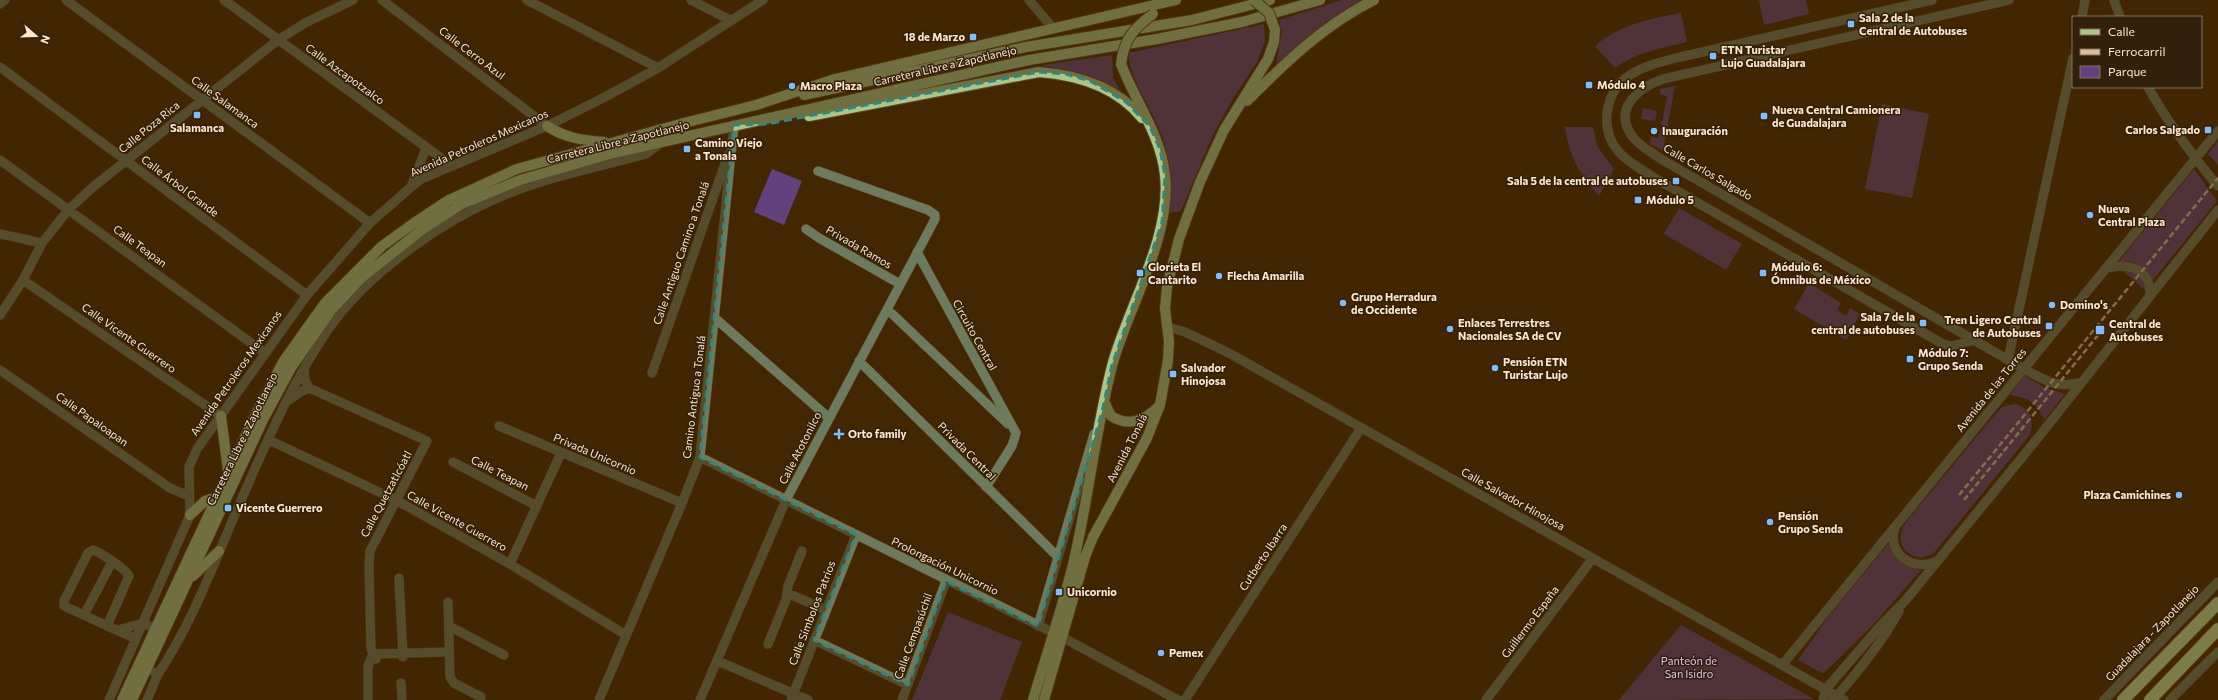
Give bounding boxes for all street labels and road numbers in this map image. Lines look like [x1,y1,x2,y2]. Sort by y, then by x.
street label: Calle Cerro Azul [437,24,508,82]
street label: Calle Azcapotzalco [303,41,388,107]
street label: Carretera Libre a Zapotlanejo [872,43,1018,88]
street label: Calle Salamanca [189,73,261,131]
street label: Calle Poza Rica [116,98,182,155]
street label: Avenida Petroleros Mexicanos [408,106,550,179]
street label: Carretera Libre a Zapotlanejo [545,117,691,166]
street label: Calle Carlos Salgado [1662,141,1755,203]
street label: Calle Árbol Grande [139,152,222,219]
street label: Calle Antiguo Camino a Tonalá [650,179,711,326]
street label: Calle Teapan [111,222,170,269]
street label: Privada Ramos [824,222,894,271]
street label: Circuito Central [951,297,1000,372]
street label: Calle Vicente Guerrero [80,300,179,375]
street label: Avenida Petroleros Mexicanos [187,308,284,438]
street label: Camino Antiguo a Tonalá [680,335,708,459]
street label: Avenida de las Torres [1953,345,2028,434]
street label: Carretera Libre a Zapotlanejo [204,370,280,507]
street label: Calle Papaloapan [54,389,131,448]
street label: Calle Atotonilco [776,409,824,486]
street label: Avenida Tonalá [1104,411,1149,484]
street label: Privada Central [936,419,999,482]
street label: Privada Unicornio [552,430,639,477]
street label: Calle Quetzatlcóatl [357,448,414,539]
street label: Calle Teapan [469,452,531,493]
street label: Calle Salvador Hinojosa [1459,465,1567,532]
street label: Calle Vicente Guerrero [405,488,510,554]
street label: Cutberto Ibarra [1236,521,1289,593]
street label: Prolongación Unicornio [890,534,1001,597]
street label: Calle Símbolos Patrios [786,559,837,667]
street label: Guadalajara - Zapotlanejo [2102,582,2201,683]
street label: Guillermo España [1498,583,1561,660]
street label: Calle Cempasúchil [891,591,934,681]

